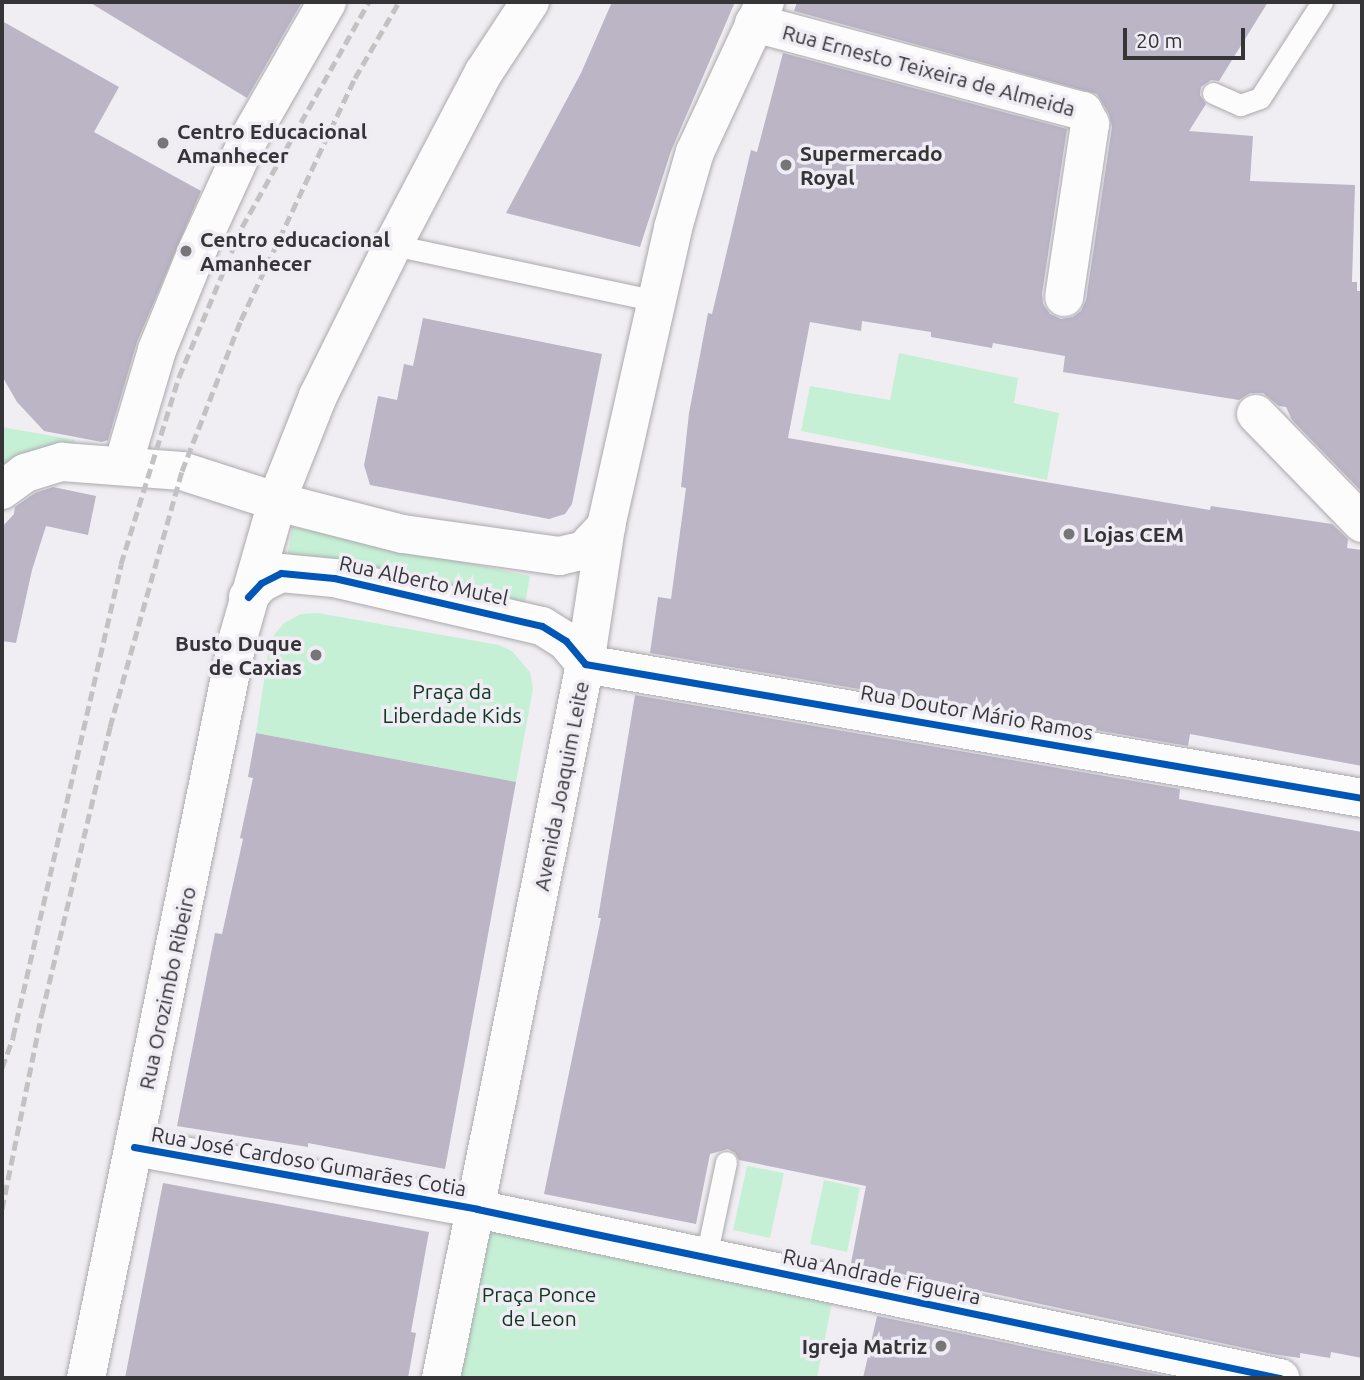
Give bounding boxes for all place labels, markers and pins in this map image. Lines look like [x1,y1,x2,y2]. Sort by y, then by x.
place label: Centro Educacional Amanhecer [177,118,367,168]
marker: Centro Educacional Amanhecer [155,135,171,151]
place label: Supermercado Royal [800,140,943,190]
marker: Supermercado Royal [778,157,794,173]
place label: Centro educacional Amanhecer [200,226,390,276]
marker: Centro educacional Amanhecer [178,243,194,259]
place label: Lojas CEM [1083,521,1184,547]
marker: Lojas CEM [1061,526,1077,542]
place label: Busto Duque de Caxias [175,630,302,680]
marker: Busto Duque de Caxias [308,647,324,663]
place label: Igreja Matriz [802,1333,927,1359]
marker: Igreja Matriz [933,1338,949,1354]

